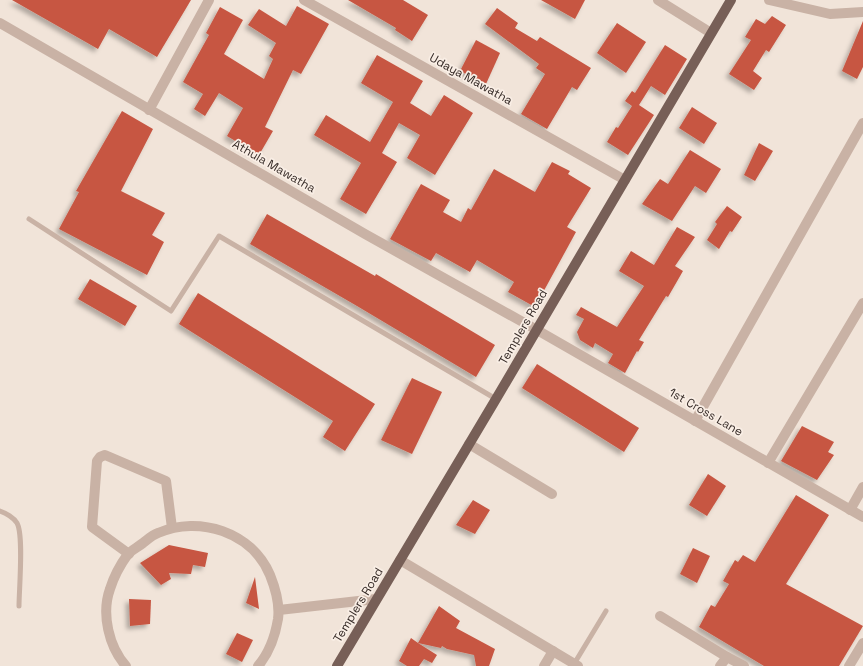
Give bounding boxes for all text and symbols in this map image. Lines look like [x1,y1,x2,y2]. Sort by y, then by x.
street label: Udaya Mawatha [427,50,516,109]
street label: Athula Mawatha [230,136,319,196]
street label: Templers Road [495,286,551,368]
street label: 1st Cross Lane [666,384,746,440]
street label: Templers Road [329,565,387,645]

